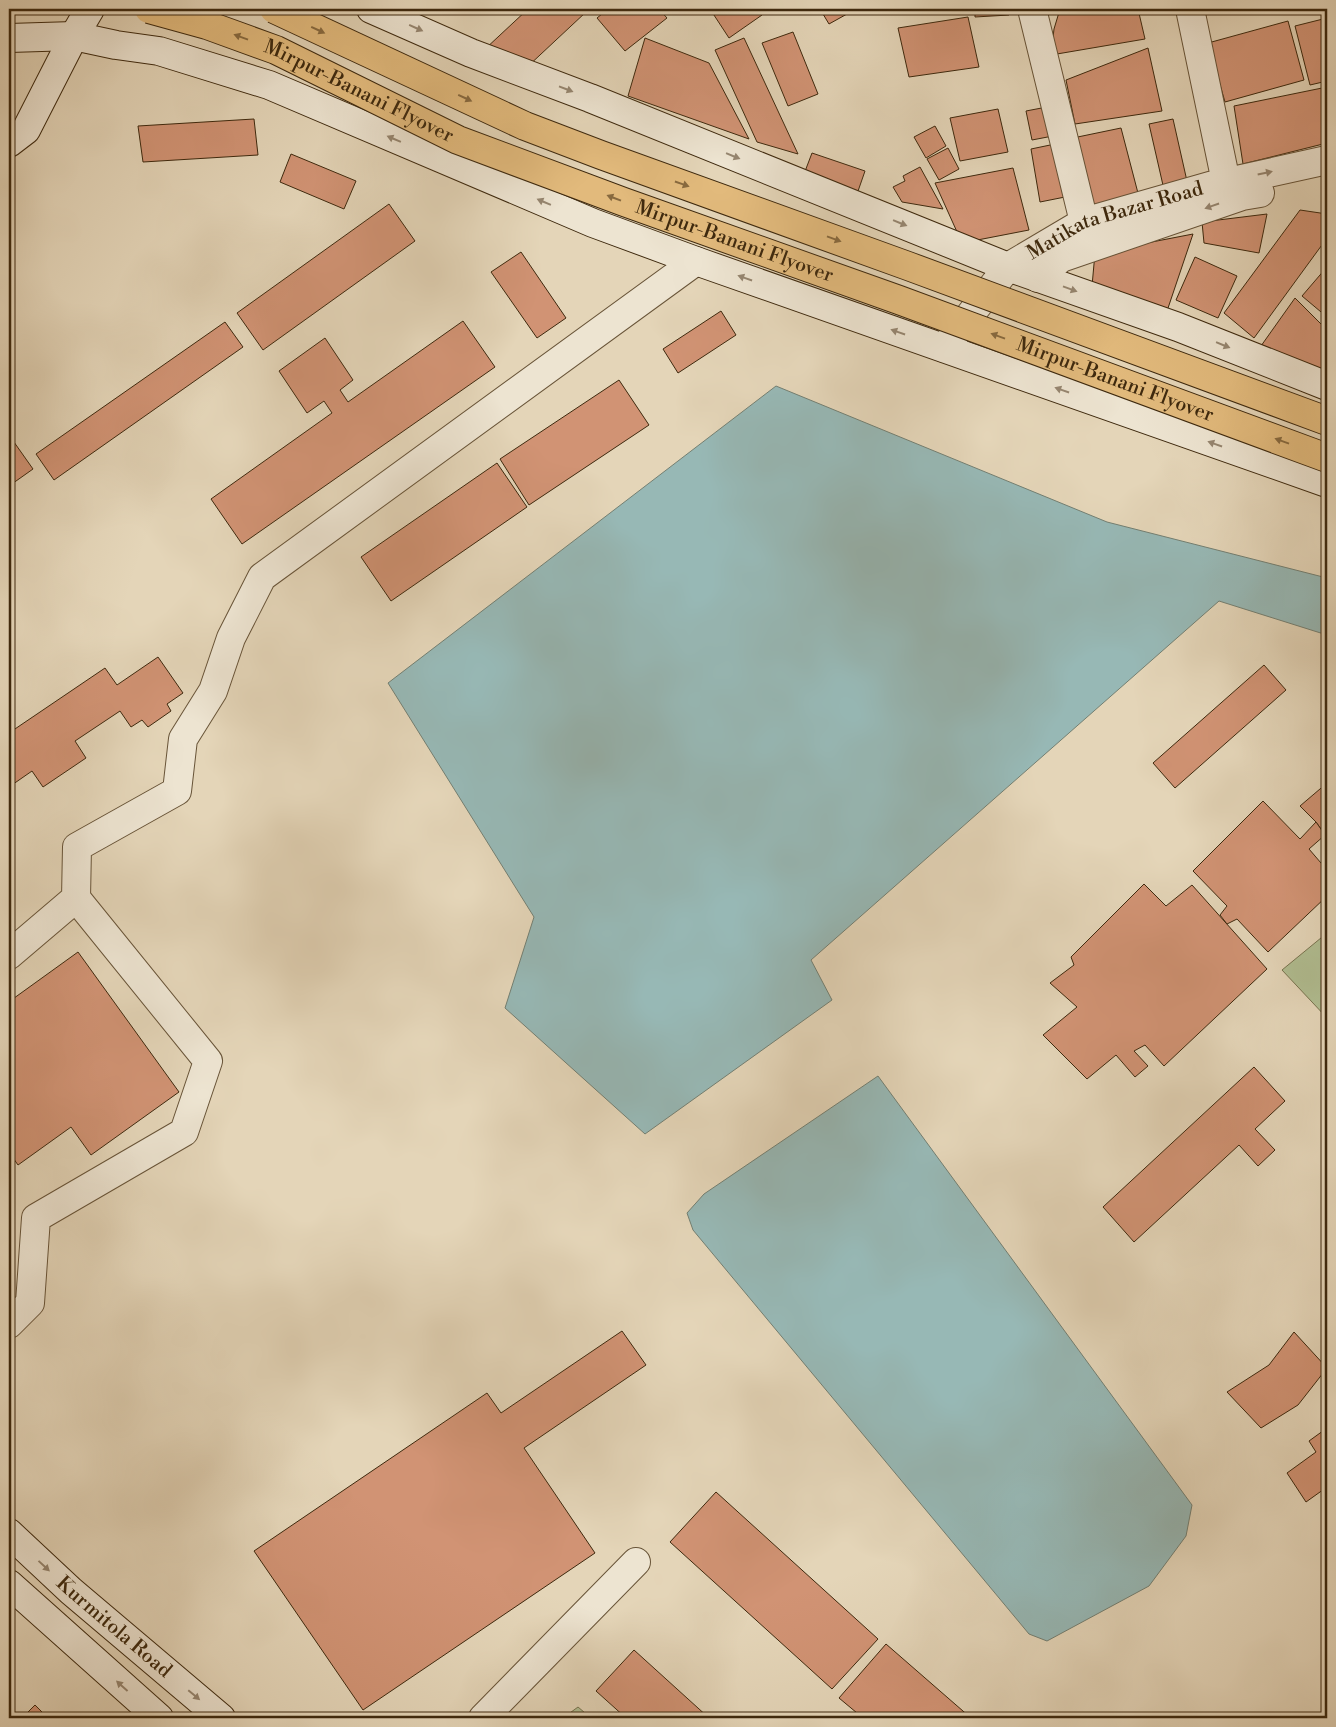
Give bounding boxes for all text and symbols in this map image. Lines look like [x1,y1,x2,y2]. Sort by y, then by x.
one-way arrow [409,25,423,33]
one-way arrow [311,27,325,35]
one-way arrow [233,33,248,40]
street label: Mirpur-Banani Flyover [261,34,458,149]
one-way arrow [559,85,574,93]
one-way arrow [458,94,473,103]
one-way arrow [387,134,401,142]
one-way arrow [726,152,741,160]
one-way arrow [1258,169,1273,177]
street label: Matikata Bazar Road [1022,176,1206,266]
one-way arrow [674,181,689,188]
one-way arrow [606,194,621,202]
street label: Mirpur-Banani Flyover [632,195,837,288]
one-way arrow [537,198,551,206]
one-way arrow [1204,202,1219,210]
one-way arrow [893,220,907,228]
one-way arrow [827,236,842,243]
one-way arrow [737,274,752,282]
one-way arrow [1063,286,1078,293]
one-way arrow [890,328,905,336]
one-way arrow [990,332,1005,340]
street label: Mirpur-Banani Flyover [1013,332,1217,428]
one-way arrow [1216,341,1231,349]
one-way arrow [1054,386,1069,394]
one-way arrow [1274,437,1289,444]
one-way arrow [1208,440,1223,447]
one-way arrow [38,1560,50,1572]
street label: Kurmitola Road [51,1571,177,1684]
one-way arrow [117,1680,129,1692]
one-way arrow [187,1690,200,1701]

